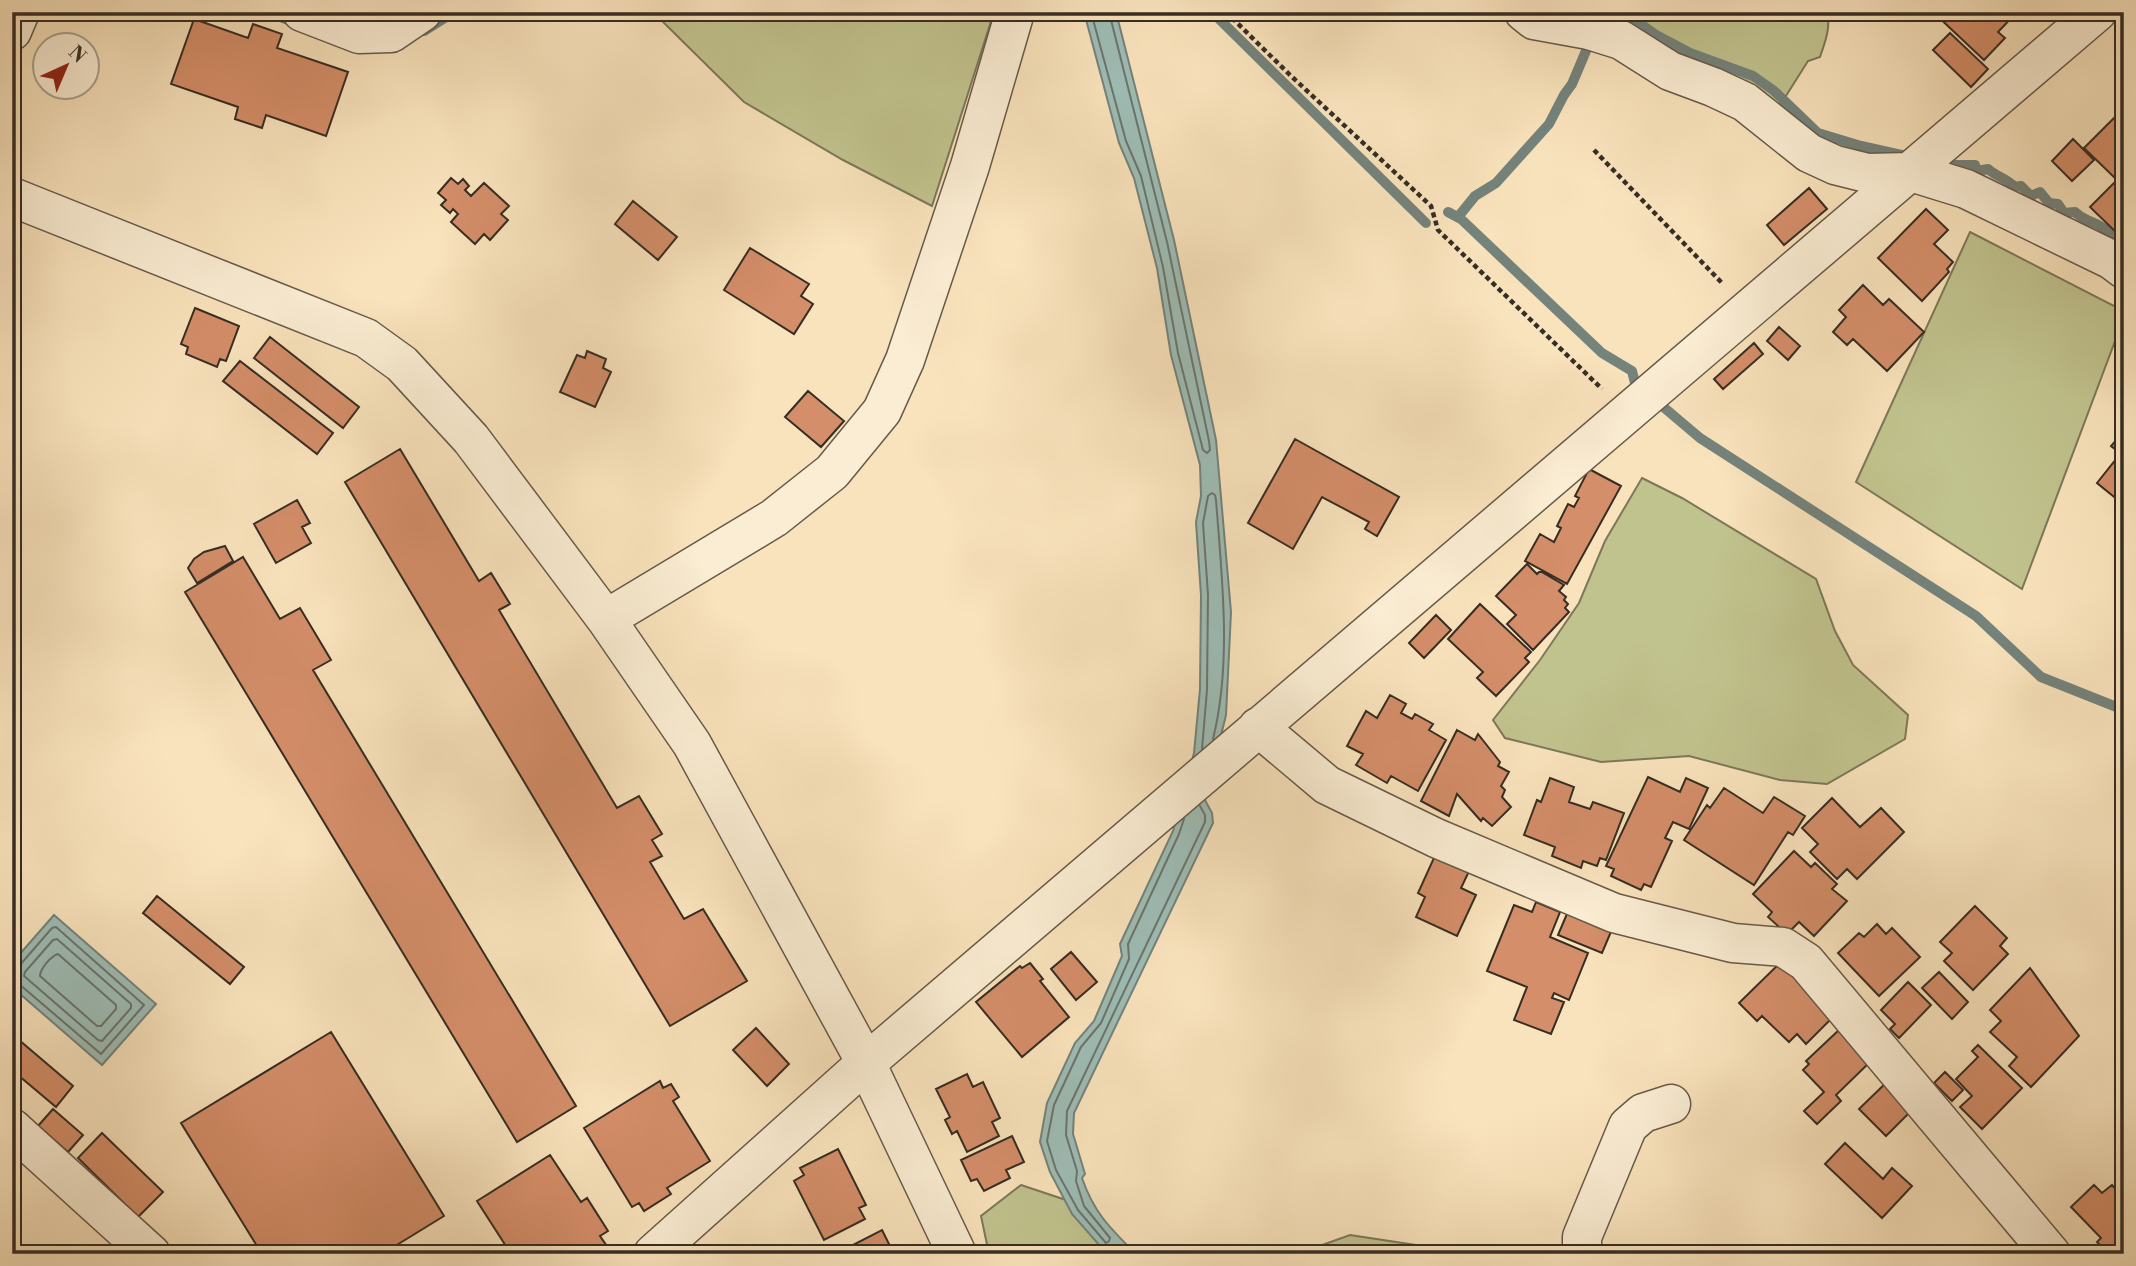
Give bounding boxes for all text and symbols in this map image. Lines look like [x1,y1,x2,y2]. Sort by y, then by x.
north arrow [32,32,102,102]
text: N [63,41,91,68]

